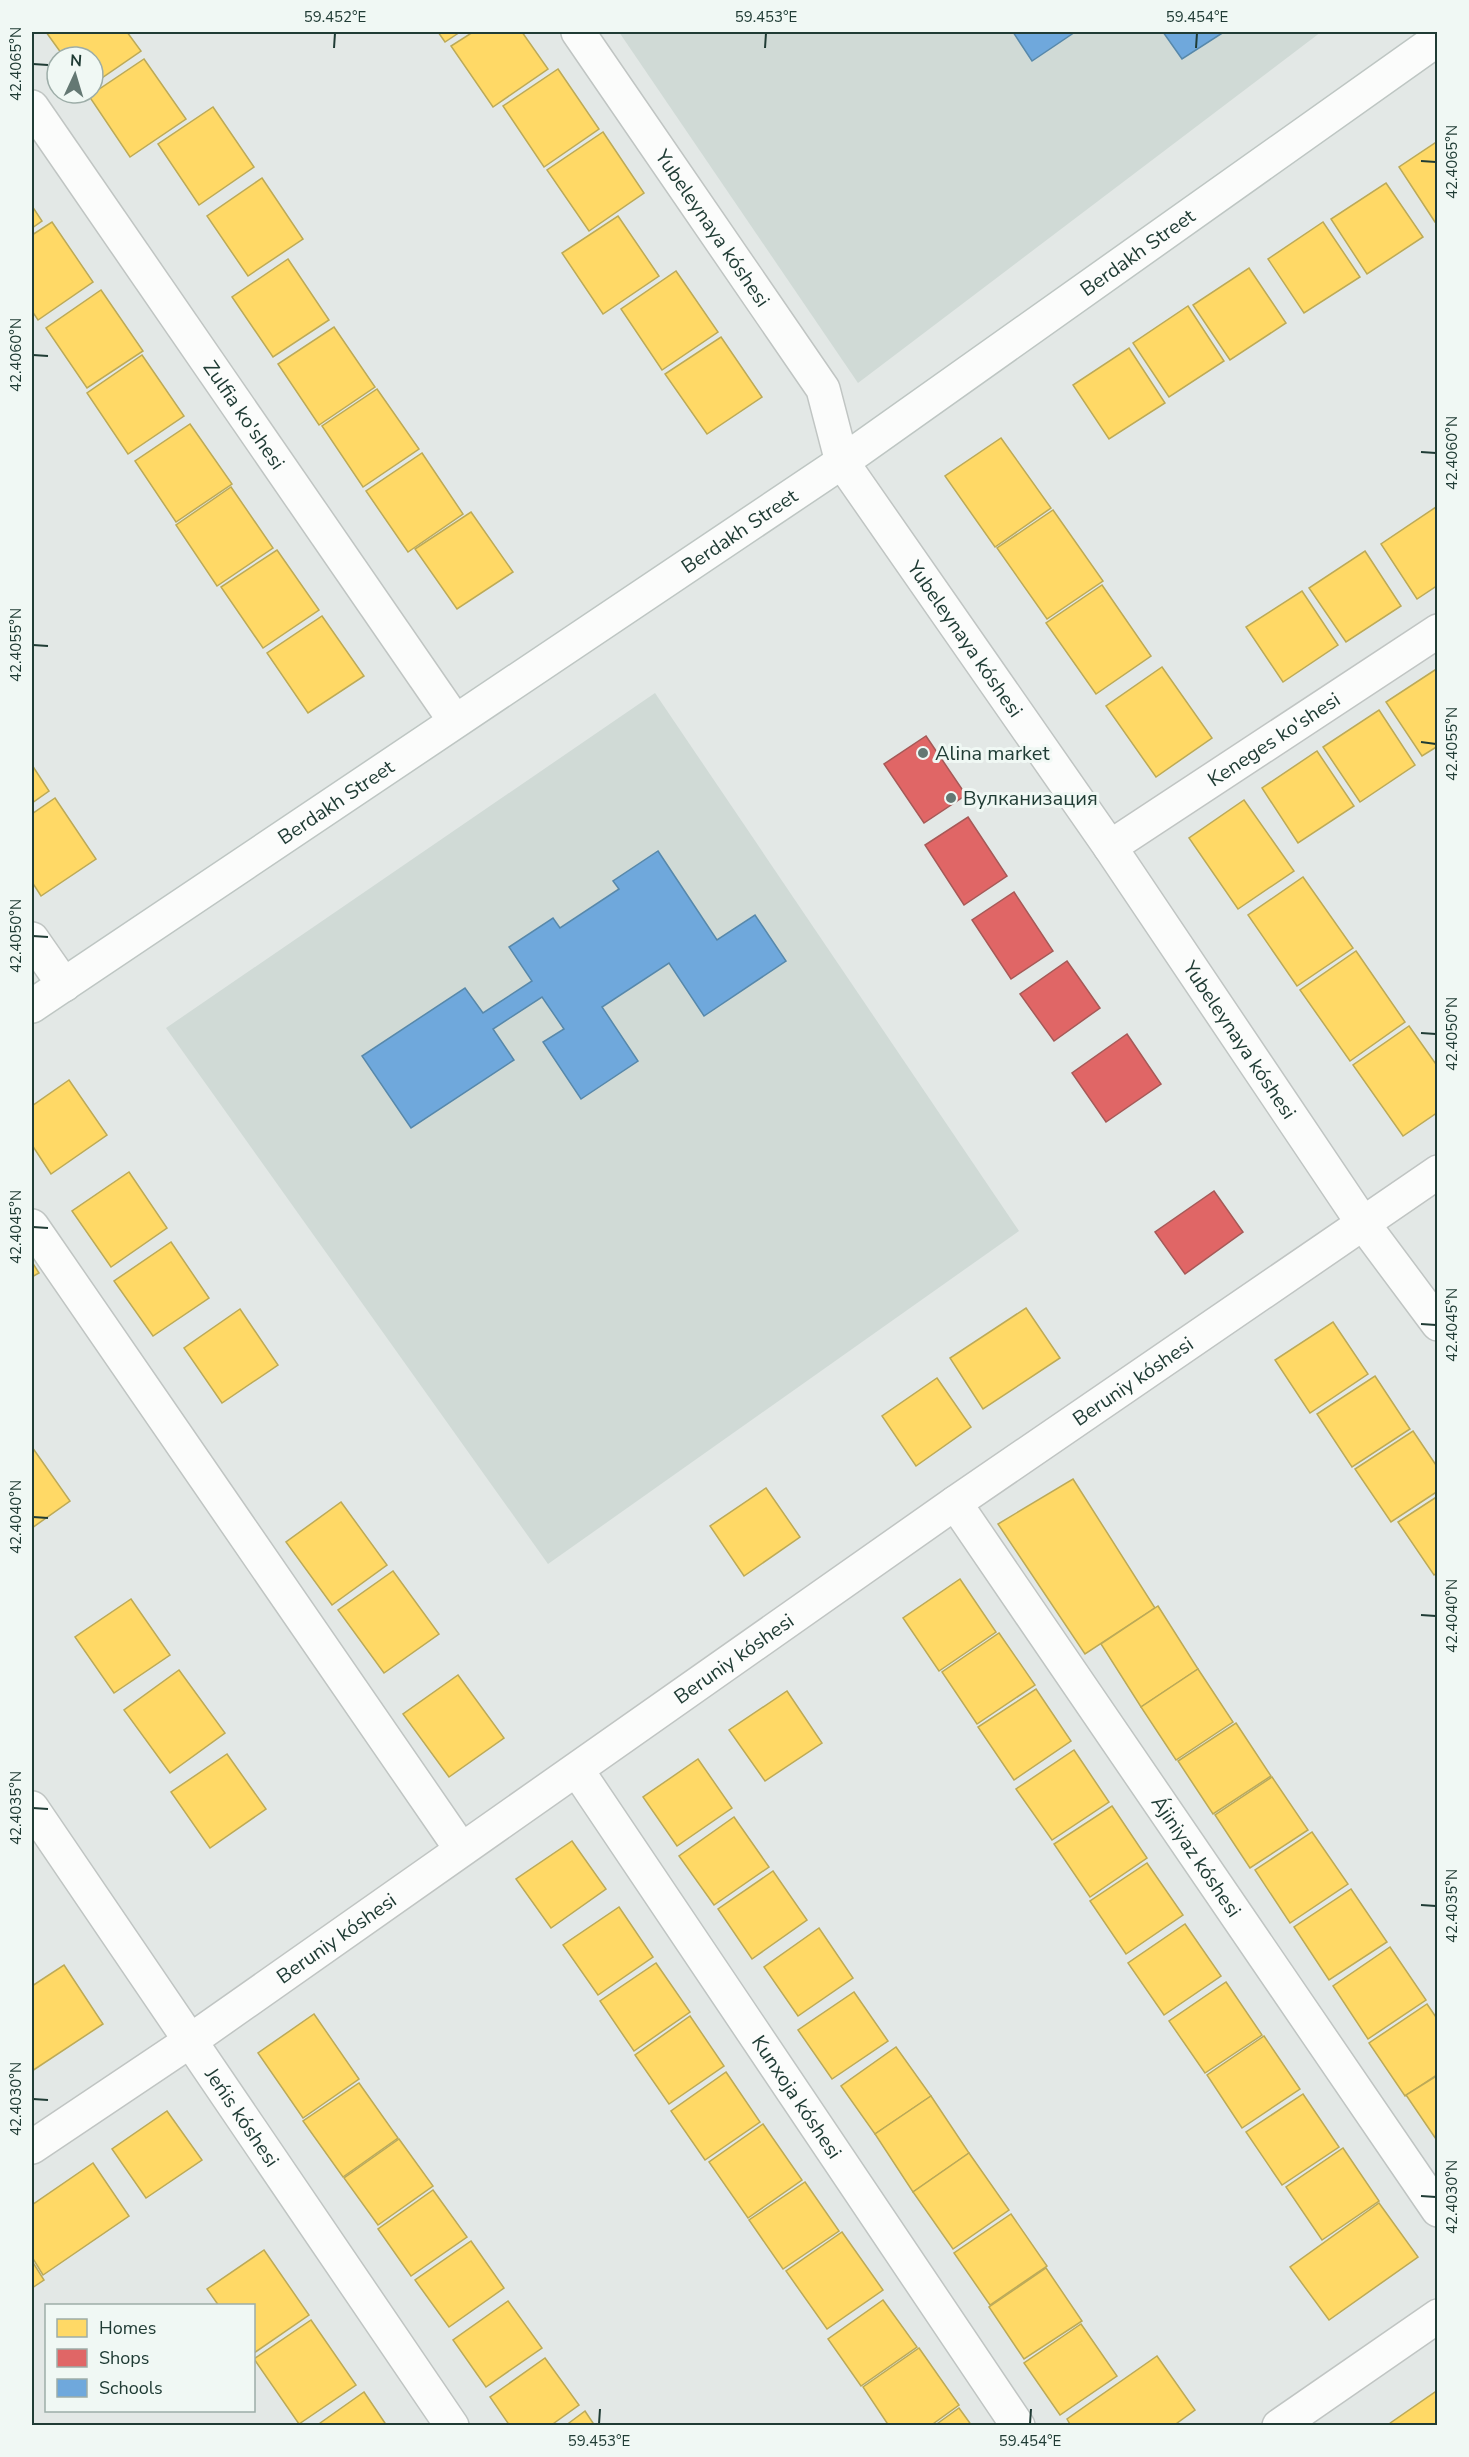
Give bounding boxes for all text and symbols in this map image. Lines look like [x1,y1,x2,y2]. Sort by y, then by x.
text: 59.452°E [304,7,366,27]
text: 59.453°E [735,7,797,27]
text: 59.454°E [1166,7,1228,27]
text: 42.4065°N [6,27,26,101]
north arrow [45,45,105,105]
text: N [69,50,83,72]
text: 42.4065°N [1442,125,1462,199]
street label: Yubeleynaya kóshesi [648,144,776,312]
street label: Berdakh Street [1075,202,1201,303]
text: 42.4060°N [6,318,26,392]
street label: Zulfia ko'shesi [197,355,291,475]
text: 42.4060°N [1442,416,1462,490]
street label: Berdakh Street [676,482,804,580]
street label: Yubeleynaya kóshesi [900,555,1029,723]
text: 42.4055°N [6,608,26,682]
street label: Keneges ko'shesi [1203,686,1345,793]
text: 42.4055°N [1442,707,1462,781]
place label: Alina market [935,740,1050,767]
marker: Alina market [916,746,930,760]
street label: Berdakh Street [273,753,400,851]
place label: Вулканизация [963,785,1098,812]
marker: Вулканизация [944,791,958,805]
text: 42.4050°N [6,899,26,973]
street label: Yubeleynaya kóshesi [1176,955,1302,1125]
text: 42.4050°N [1442,997,1462,1071]
text: 42.4045°N [6,1190,26,1264]
text: 42.4045°N [1442,1288,1462,1362]
street label: Beruniy kóshesi [1067,1331,1199,1433]
text: 42.4040°N [6,1480,26,1554]
text: 42.4040°N [1442,1579,1462,1653]
street label: Beruniy kóshesi [669,1607,799,1711]
text: 42.4035°N [6,1771,26,1845]
street label: Ájiniyaz kóshesi [1145,1790,1247,1923]
text: 42.4035°N [1442,1869,1462,1943]
street label: Beruniy kóshesi [271,1887,402,1990]
street label: Kunxoja kóshesi [745,2030,848,2164]
text: 42.4030°N [6,2062,26,2136]
street label: Jeńis kóshesi [198,2062,285,2173]
text: 42.4030°N [1442,2160,1462,2234]
legend [45,2304,255,2412]
text: Homes [99,2316,156,2340]
text: Shops [99,2346,149,2370]
text: Schools [99,2376,163,2400]
text: 59.453°E [568,2431,630,2451]
text: 59.454°E [999,2431,1061,2451]

